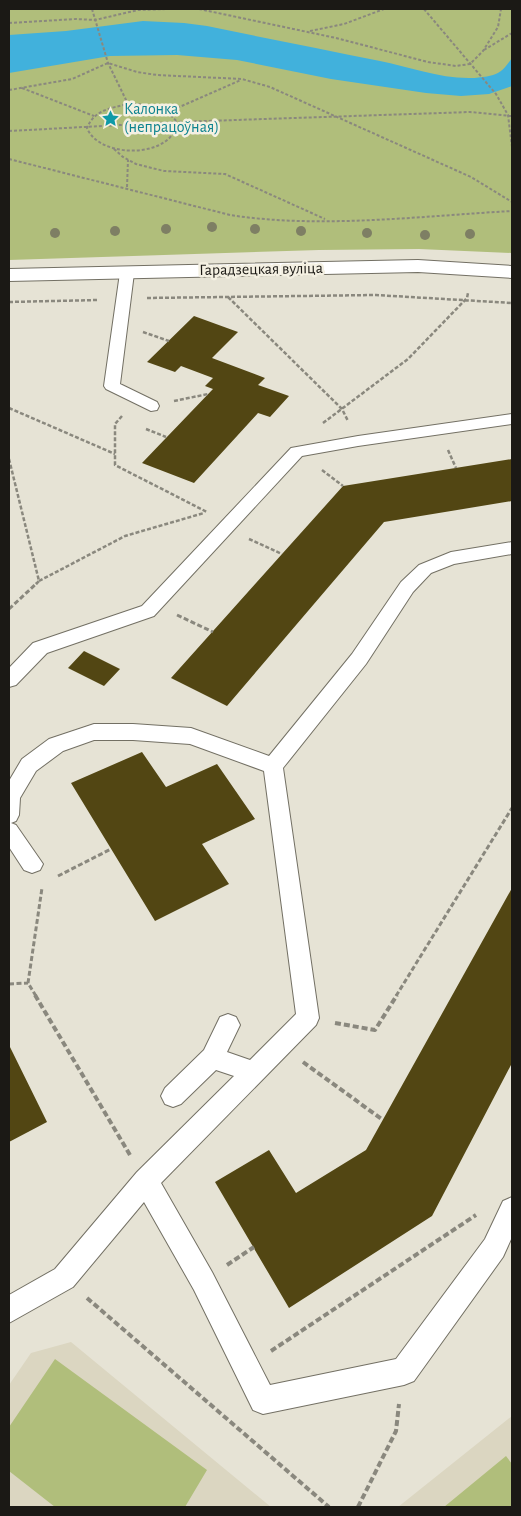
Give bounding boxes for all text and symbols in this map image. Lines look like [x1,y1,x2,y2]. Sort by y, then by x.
place label: Калонка (непрацоўная) [124,101,219,136]
place icon: Калонка (непрацоўная) [100,108,120,128]
street label: Гарадзецкая вуліца [199,260,323,279]

